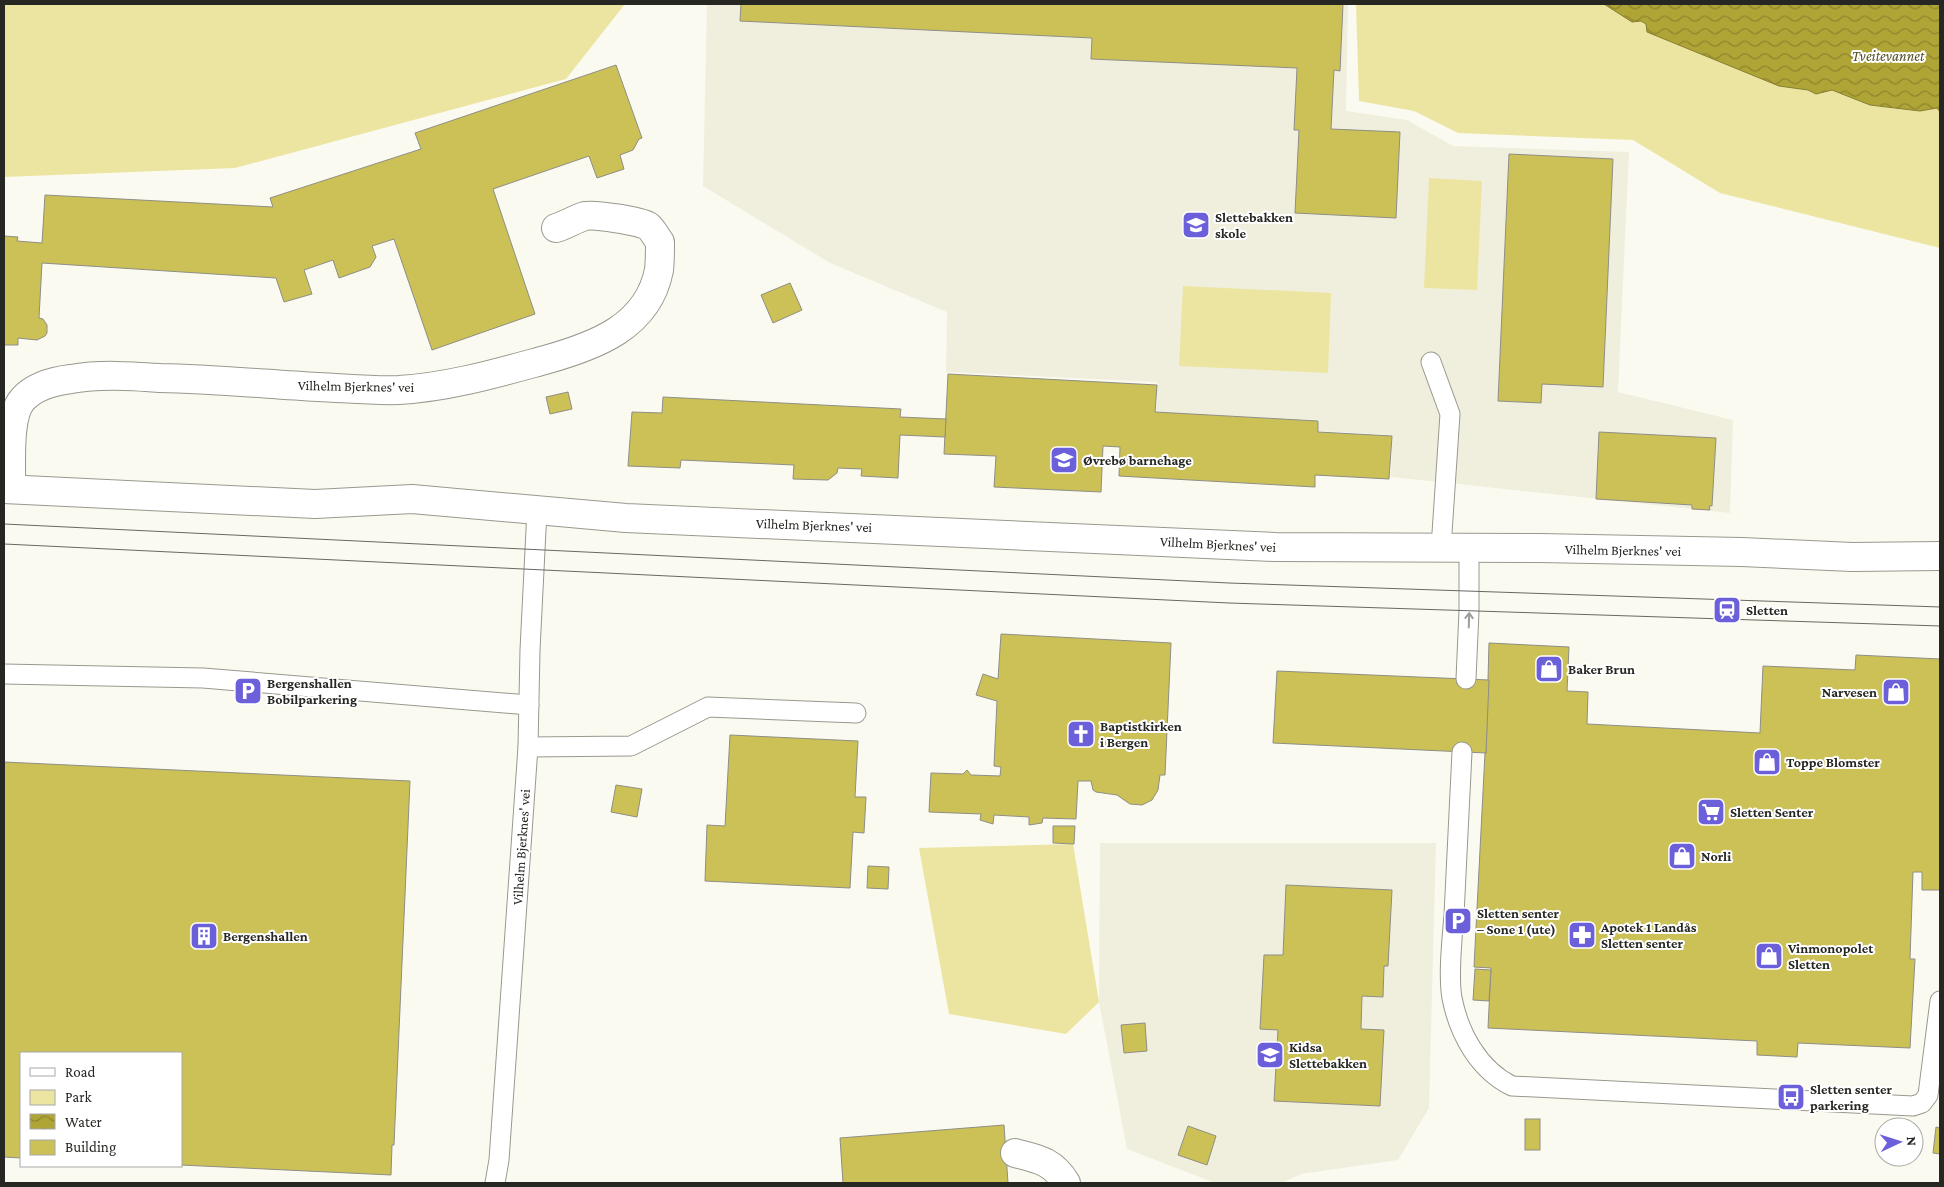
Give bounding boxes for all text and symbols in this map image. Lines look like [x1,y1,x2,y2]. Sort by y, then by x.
water label: Tveitevannet [1852,48,1925,64]
place label: Slettebakken skole [1215,209,1293,241]
school or university icon: Slettebakken skole [1181,210,1211,240]
street label: Vilhelm Bjerknes' vei [298,377,415,396]
school or university icon: Øvrebø barnehage [1049,445,1079,475]
place label: Øvrebø barnehage [1083,452,1192,468]
street label: Vilhelm Bjerknes' vei [756,515,873,536]
street label: Vilhelm Bjerknes' vei [1159,533,1277,556]
street label: Vilhelm Bjerknes' vei [1565,541,1682,560]
station icon: Sletten [1712,595,1742,625]
place label: Sletten [1746,602,1788,618]
one-way arrow [1464,613,1473,629]
shop icon: Baker Brun [1534,654,1564,684]
place label: Baker Brun [1568,661,1635,677]
place label: Bergenshallen Bobilparkering [267,675,357,707]
parking icon: Bergenshallen Bobilparkering [233,676,263,706]
shop icon: Narvesen [1881,677,1911,707]
place label: Narvesen [1822,684,1877,700]
place label: Baptistkirken i Bergen [1100,718,1182,750]
church icon: Baptistkirken i Bergen [1066,719,1096,749]
shop icon: Toppe Blomster [1752,747,1782,777]
place label: Toppe Blomster [1786,754,1880,770]
street label: Vilhelm Bjerknes' vei [509,788,534,906]
supermarket icon: Sletten Senter [1696,797,1726,827]
place label: Sletten Senter [1730,804,1814,820]
shop icon: Norli [1667,841,1697,871]
place label: Norli [1701,848,1731,864]
place label: Sletten senter – Sone 1 (ute) [1477,905,1559,938]
parking icon: Sletten senter – Sone 1 (ute) [1443,906,1473,936]
place label: Apotek 1 Landås Sletten senter [1600,919,1697,951]
pharmacy icon: Apotek 1 Landås Sletten senter [1567,920,1597,950]
building icon: Bergenshallen [189,921,219,951]
place label: Bergenshallen [223,928,308,944]
place label: Vinmonopolet Sletten [1787,940,1874,972]
shop icon: Vinmonopolet Sletten [1754,941,1784,971]
place label: Kidsa Slettebakken [1289,1039,1367,1071]
school or university icon: Kidsa Slettebakken [1255,1040,1285,1070]
legend [20,1052,182,1167]
text: Road [65,1064,96,1080]
place label: Sletten senter parkering [1810,1081,1892,1113]
bus stop icon: Sletten senter parkering [1776,1082,1806,1112]
text: Park [65,1089,92,1105]
text: Water [65,1114,102,1130]
north arrow [1874,1117,1924,1167]
text: N [1904,1136,1920,1147]
text: Building [65,1139,116,1156]

